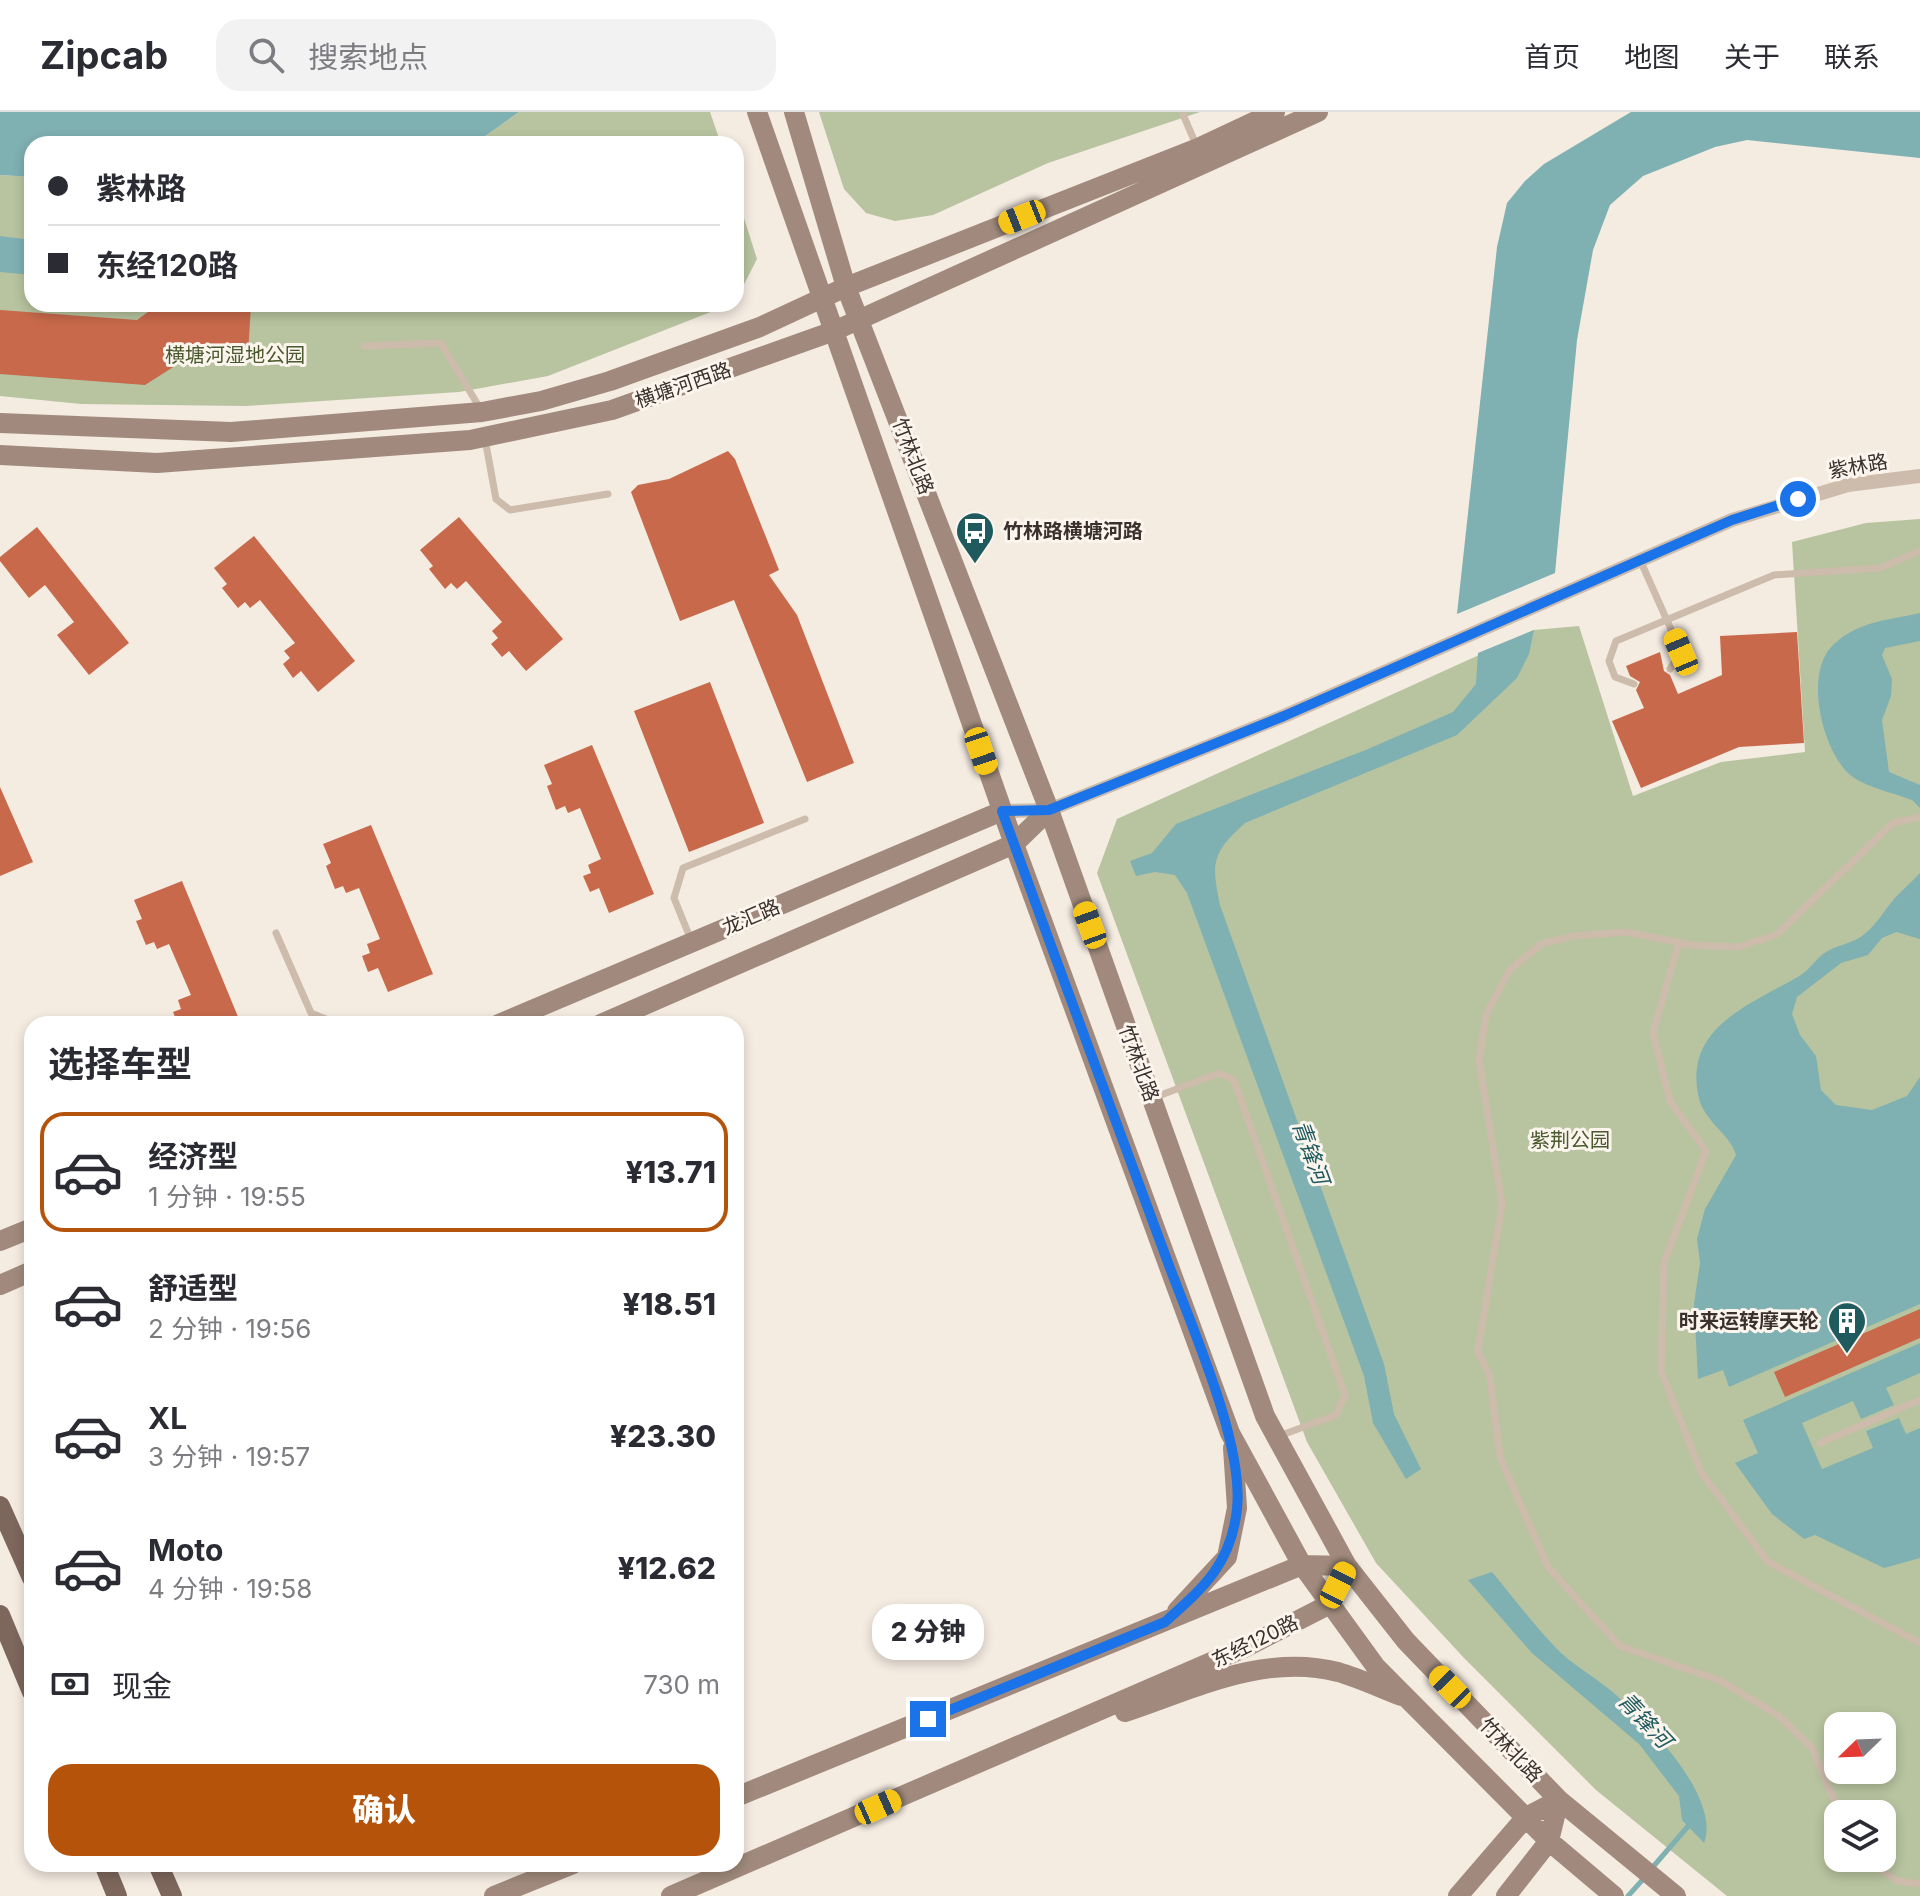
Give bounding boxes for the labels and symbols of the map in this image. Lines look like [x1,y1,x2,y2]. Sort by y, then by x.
car [995,197,1049,237]
park label: 横塘河湿地公园 [165,343,305,367]
street label: 横塘河西路 [632,357,734,413]
street label: 竹林北路 [887,414,939,498]
street label: 紫林路 [1826,449,1890,483]
route start [1780,481,1816,517]
bus stop icon: 竹林路横塘河路 [954,510,996,565]
place label: 竹林路横塘河路 [1003,519,1143,543]
car [1661,625,1701,679]
car [962,724,1000,778]
street label: 龙汇路 [719,894,783,940]
car [1071,898,1109,952]
street label: 竹林北路 [1114,1021,1164,1105]
water label: 青锋河 [1287,1117,1336,1191]
park label: 紫荆公园 [1530,1128,1610,1152]
building icon: 时来运转摩天轮 [1826,1300,1868,1355]
place label: 时来运转摩天轮 [1679,1309,1819,1333]
car [1316,1558,1360,1612]
callout: 2 分钟 [872,1603,984,1659]
street label: 东经120路 [1208,1610,1302,1672]
car [1425,1661,1475,1713]
water label: 青锋河 [1613,1687,1680,1756]
route end [910,1701,946,1737]
north arrow [1824,1712,1896,1784]
street label: 竹林北路 [1475,1713,1547,1787]
car [851,1786,905,1828]

